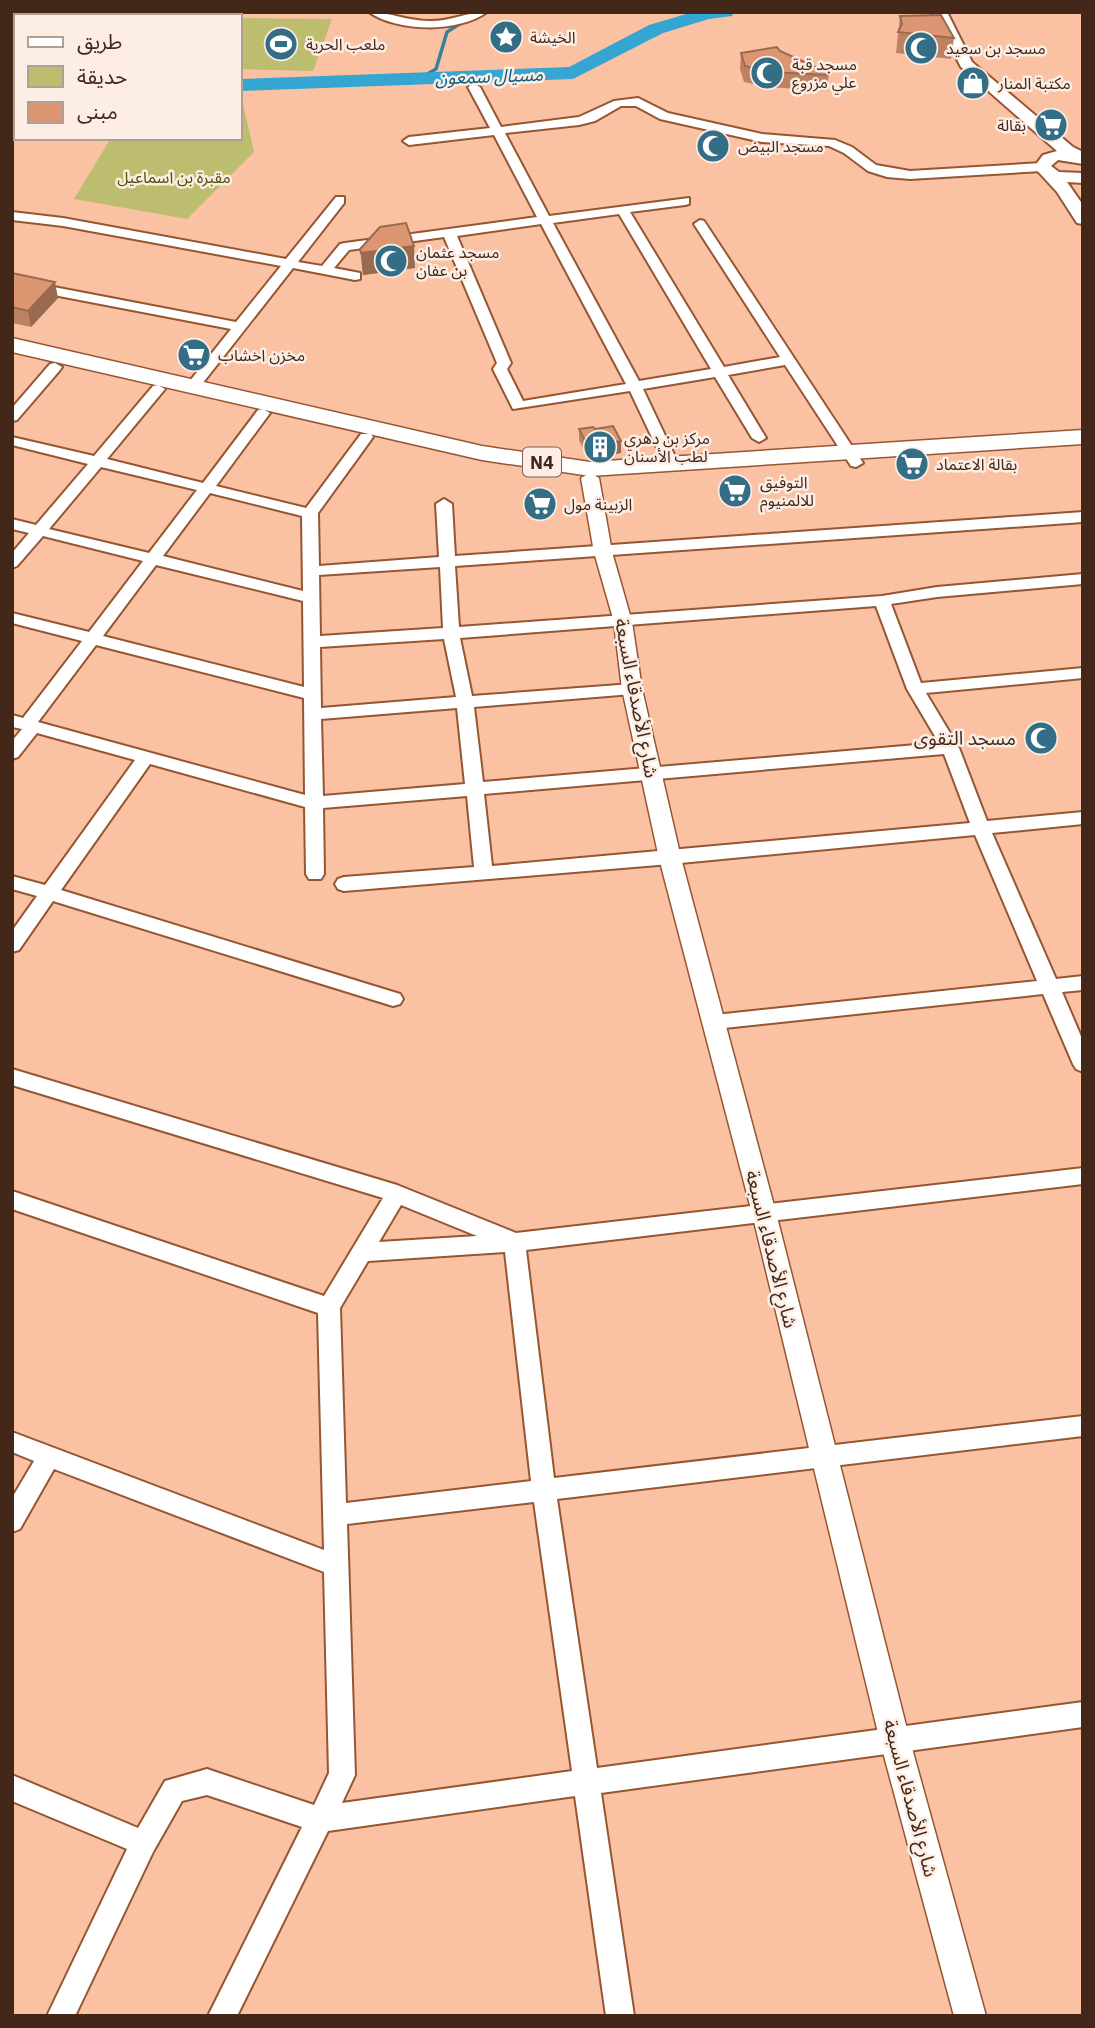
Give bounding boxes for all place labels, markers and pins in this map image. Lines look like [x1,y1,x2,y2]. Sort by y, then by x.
place icon: الخيشة [487,18,525,56]
sports icon: ملعب الحرية [262,25,300,63]
place label: الخيشة [530,27,576,47]
mosque icon: مسجد بن سعيد [902,29,940,67]
place label: ملعب الحرية [306,34,385,54]
place label: مسجد بن سعيد [946,38,1046,58]
mosque icon: مسجد قبة علي مزروع [748,54,786,92]
place label: مسجد قبة علي مزروع [792,54,857,95]
shop icon: مكتبة المنار [954,64,992,102]
place label: مكتبة المنار [997,73,1071,93]
supermarket icon: بقالة [1032,106,1070,144]
place label: بقالة [997,115,1026,135]
mosque icon: مسجد البيض [694,127,732,165]
place label: مسجد البيض [738,136,824,156]
mosque icon: مسجد عثمان بن عفان [372,242,410,280]
place label: مسجد عثمان بن عفان [416,242,499,280]
supermarket icon: مخزن اخشاب [175,336,213,374]
place label: مخزن اخشاب [218,345,305,365]
building icon: مركز بن دهري لطب الأسنان [581,428,619,466]
place label: مركز بن دهري لطب الأسنان [624,428,710,466]
supermarket icon: بقالة الاعتماد [893,445,931,483]
place label: بقالة الاعتماد [936,454,1017,474]
supermarket icon: التوفيق للالمنيوم [716,472,754,510]
place label: التوفيق للالمنيوم [760,472,814,513]
supermarket icon: الزبينة مول [521,485,559,523]
place label: الزبينة مول [564,494,632,515]
mosque icon: مسجد التقوى [1022,719,1060,757]
place label: مسجد التقوى [914,726,1016,750]

